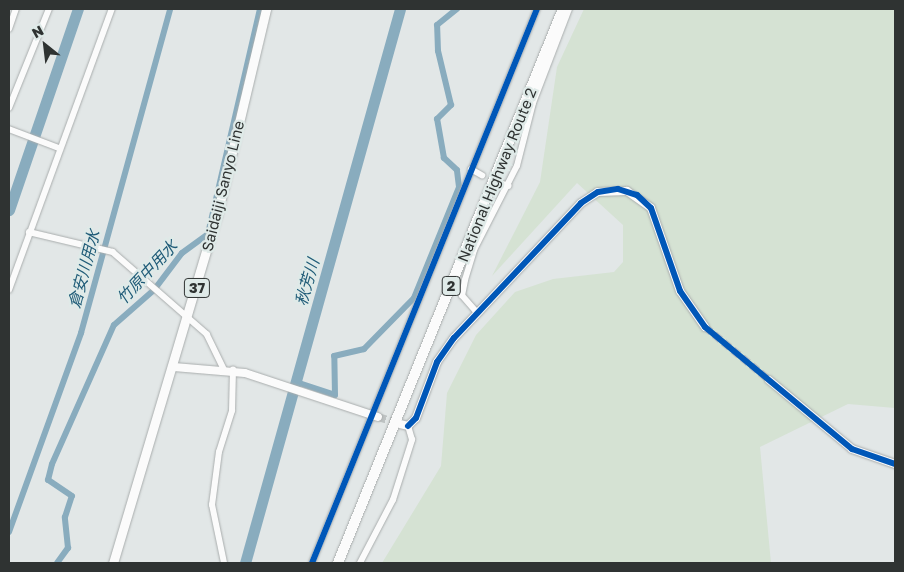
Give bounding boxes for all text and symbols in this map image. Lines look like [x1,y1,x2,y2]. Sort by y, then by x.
north arrow [20,20,70,70]
text: N [29,21,46,41]
street label: National Highway Route 2 [454,85,540,265]
street label: Saidaiji Sanyo Line [198,119,248,253]
water label: 倉安川用水 [64,228,104,310]
water label: 竹原中用水 [113,236,181,308]
water label: 秋芳川 [291,256,323,308]
road number: 2 [441,274,461,298]
road number: 37 [183,276,211,300]

